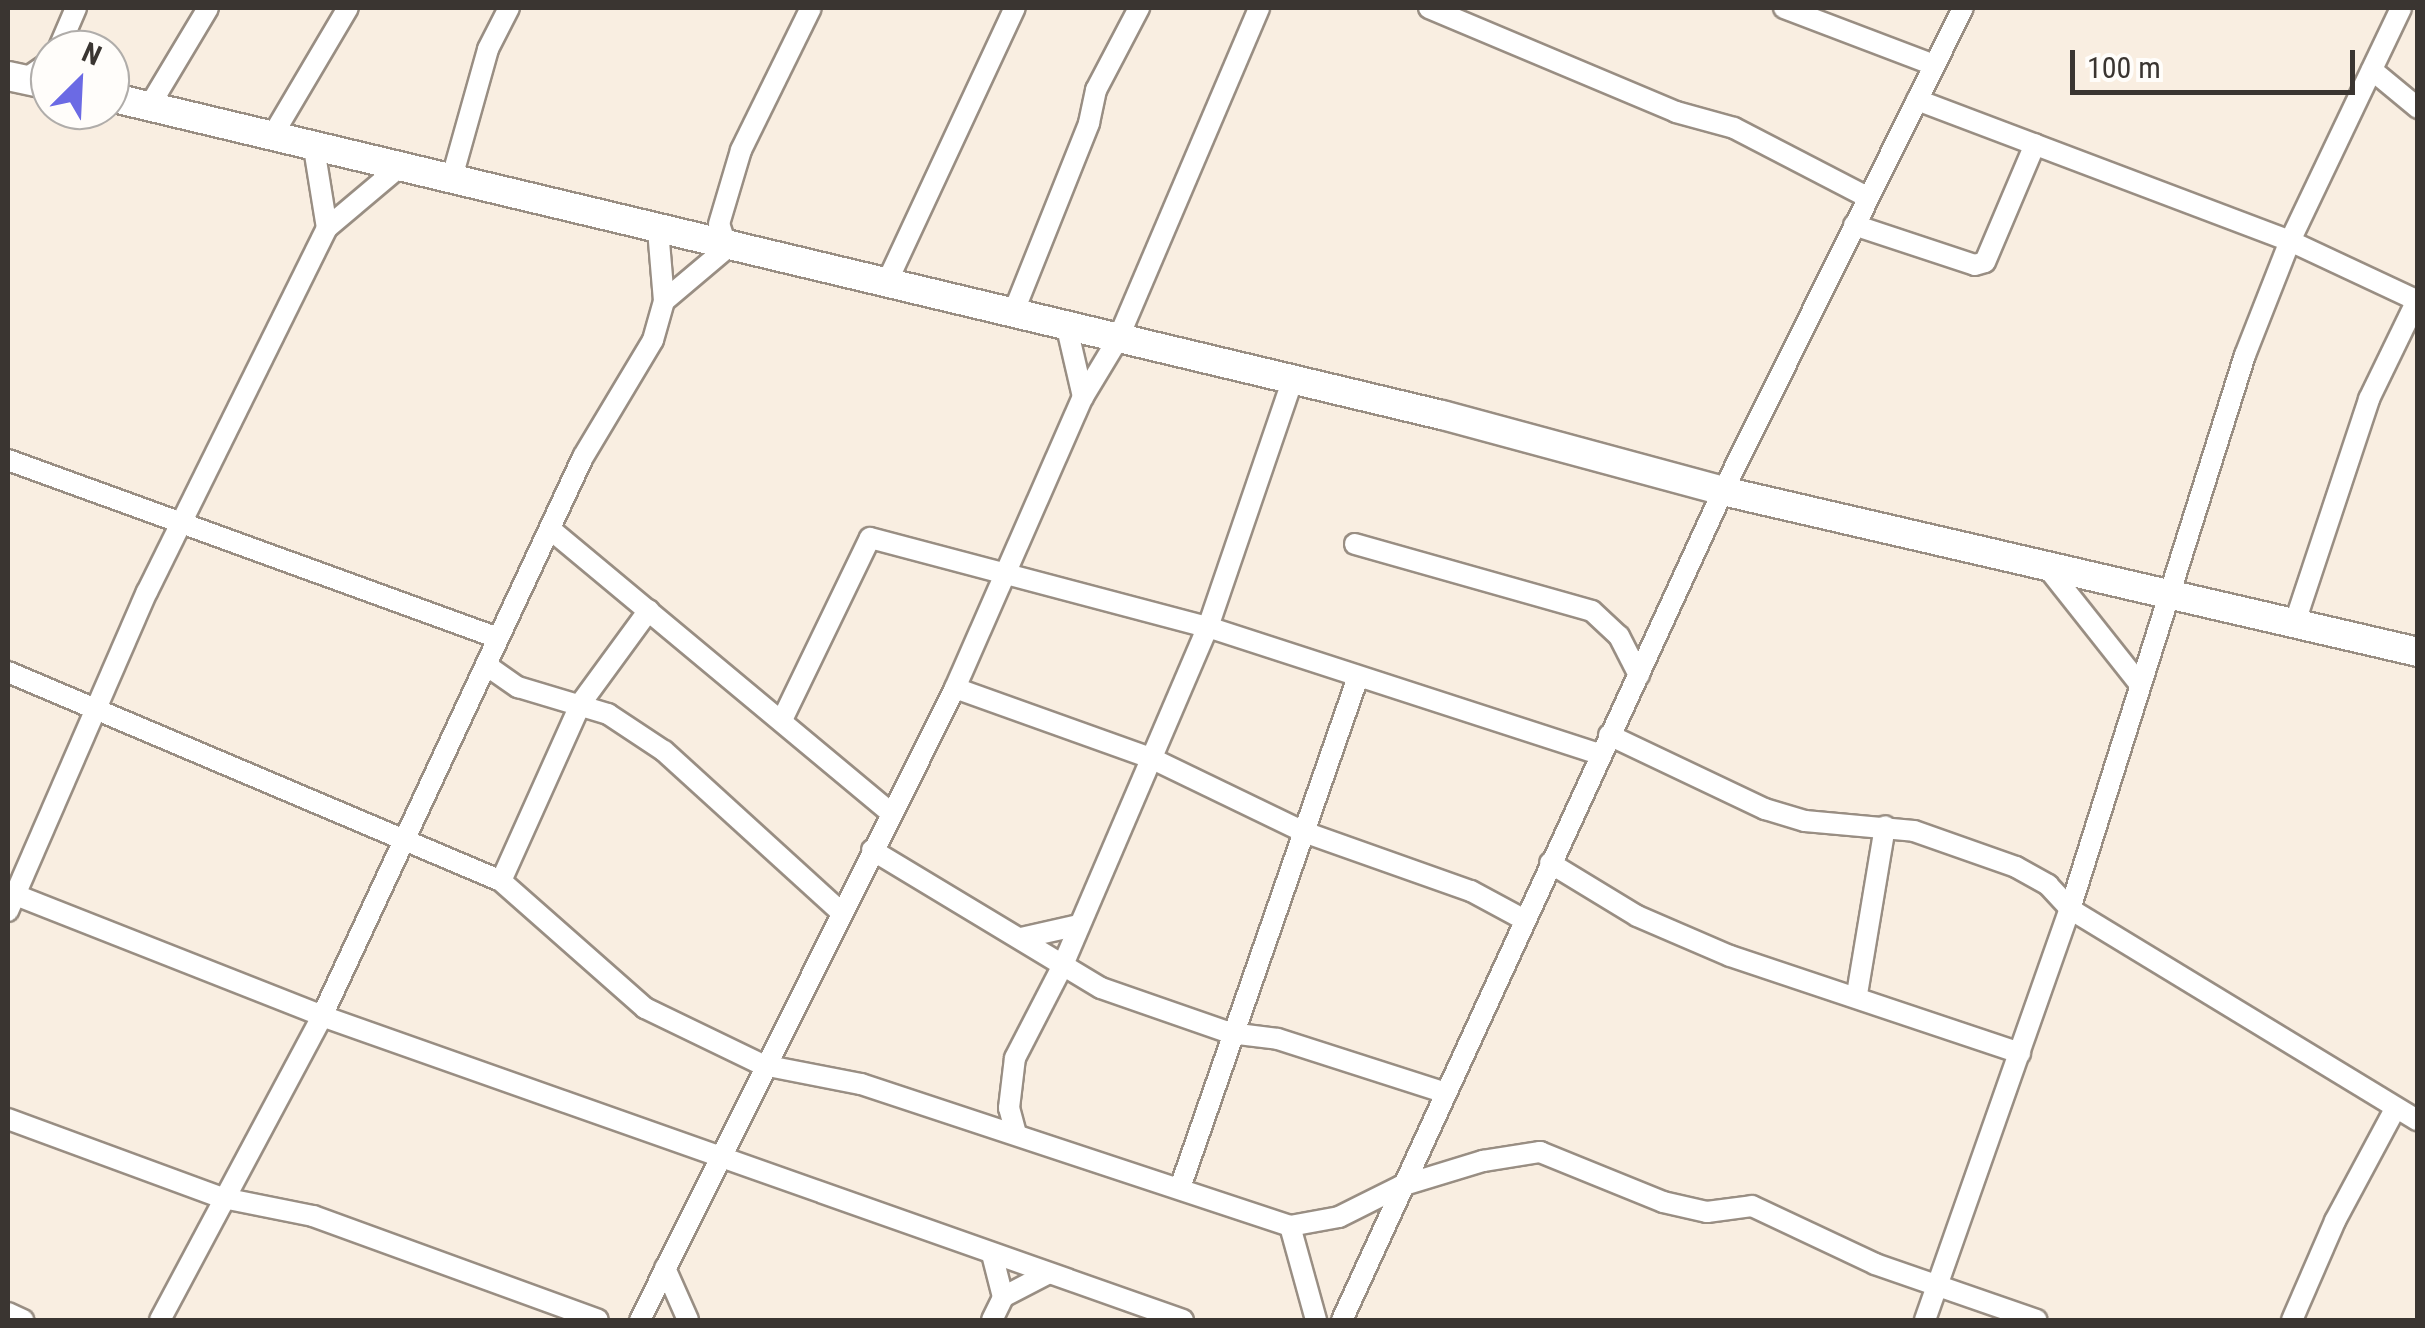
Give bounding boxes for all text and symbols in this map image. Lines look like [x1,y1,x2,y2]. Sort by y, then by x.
north arrow [30,30,130,130]
scale bar [2075,30,2360,92]
text: N [77,35,106,73]
text: 100 m [2087,50,2161,85]

